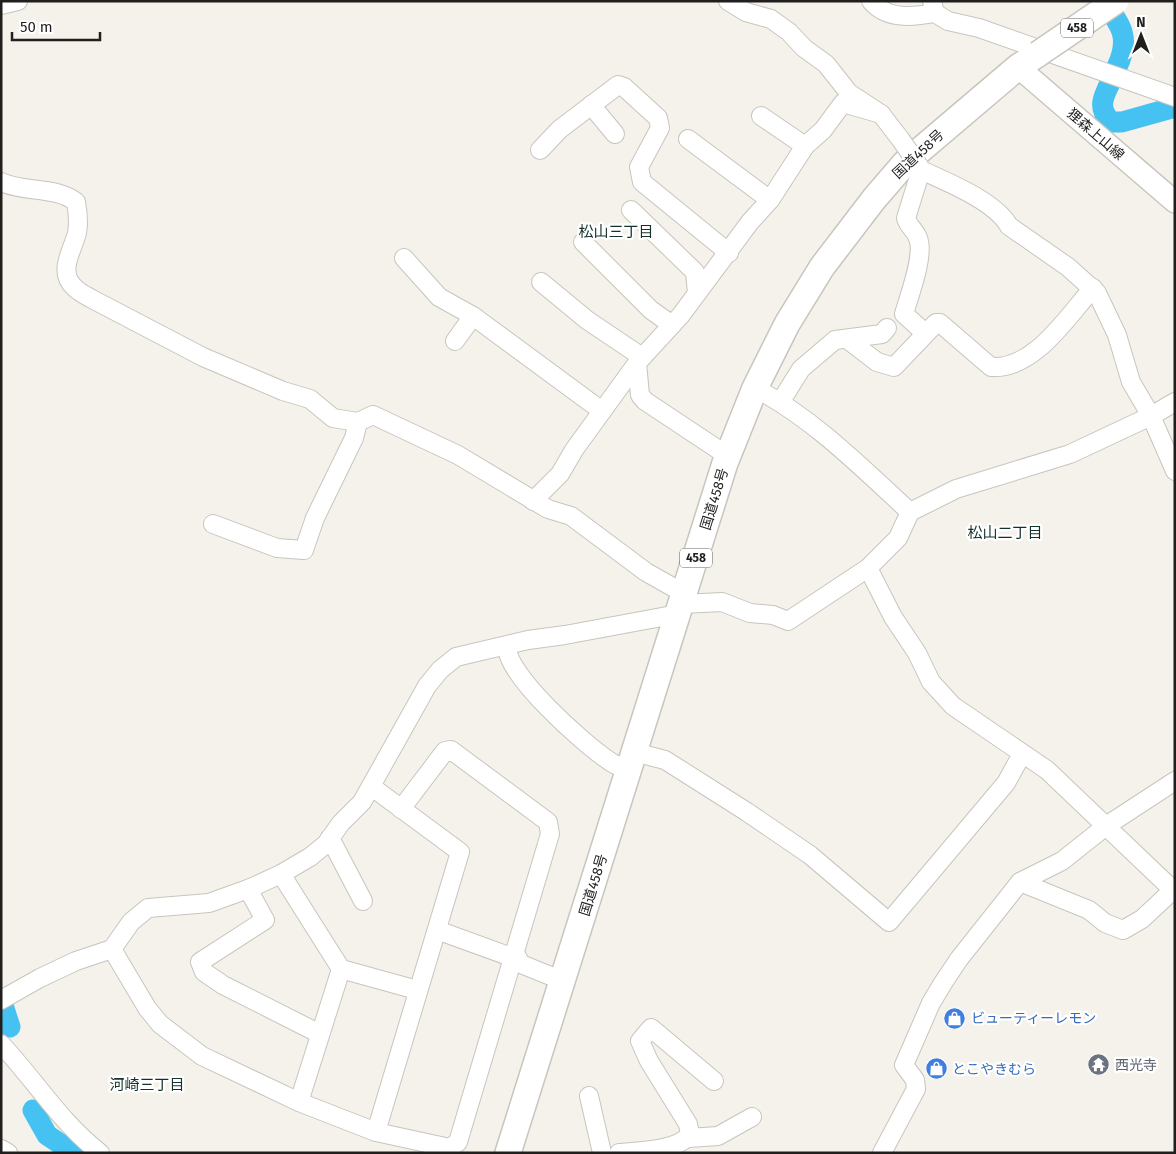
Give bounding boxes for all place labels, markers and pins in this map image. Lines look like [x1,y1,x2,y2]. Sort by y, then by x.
shop icon: ビューティーレモン [943,1006,967,1030]
place label: ビューティーレモン [971,1010,1096,1027]
temple icon: 西光寺 [1087,1053,1111,1077]
shop icon: とこやきむら [924,1057,948,1081]
place label: 西光寺 [1115,1057,1157,1074]
place label: とこやきむら [952,1061,1036,1078]

